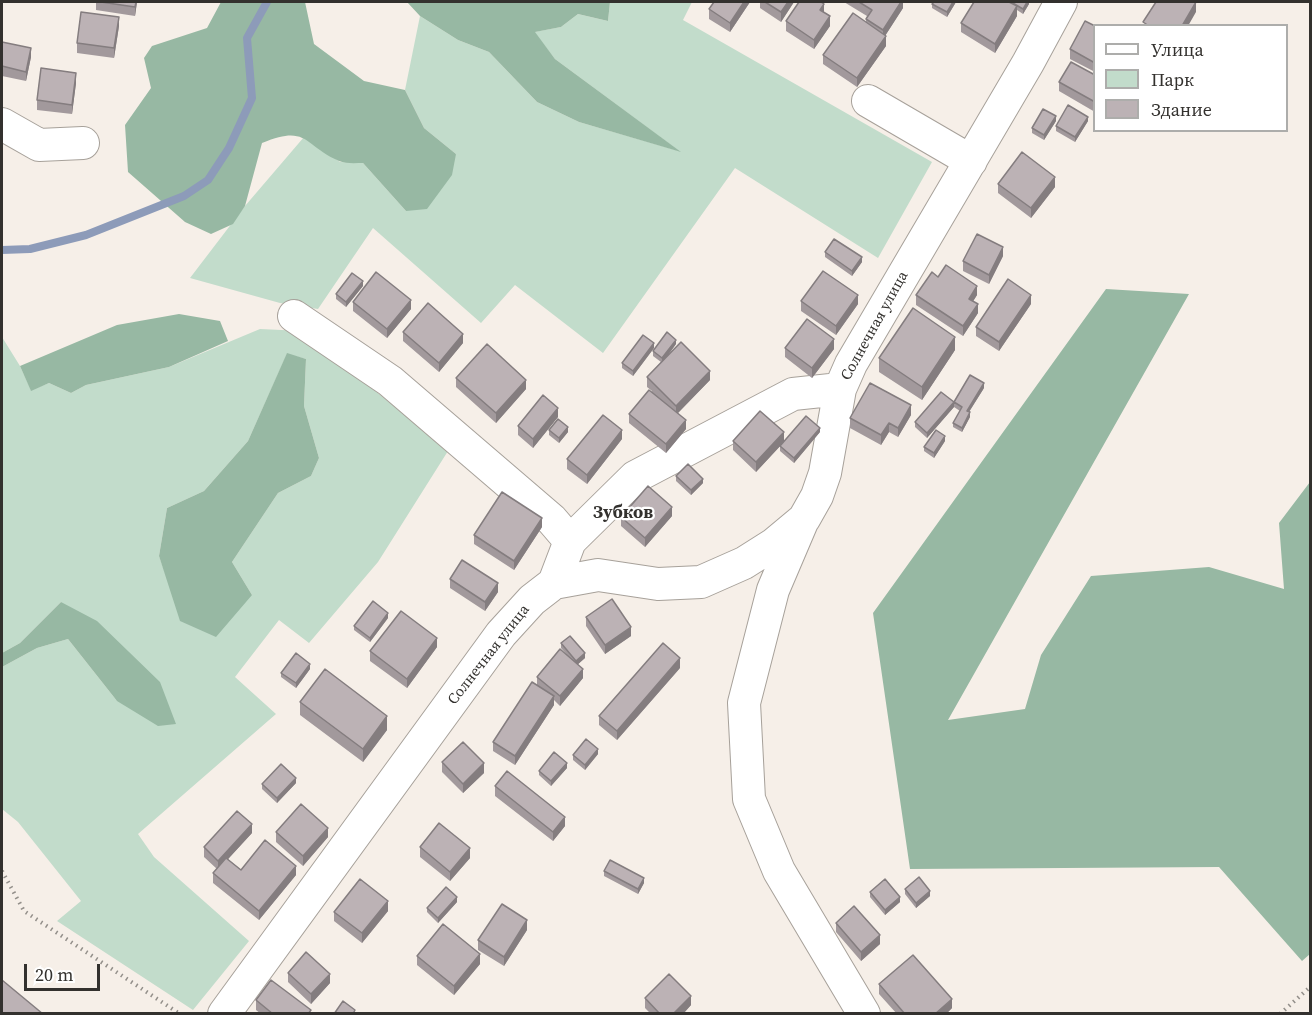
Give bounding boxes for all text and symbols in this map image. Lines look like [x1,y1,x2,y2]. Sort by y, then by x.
legend [1093,24,1288,132]
text: Улица [1151,37,1204,62]
text: Парк [1151,67,1194,92]
text: Здание [1151,97,1212,122]
street label: Солнечная улица [838,268,912,384]
district label: Зубков [593,502,653,524]
street label: Солнечная улица [444,601,534,709]
scale bar [27,952,104,990]
text: 20 m [35,962,73,987]

